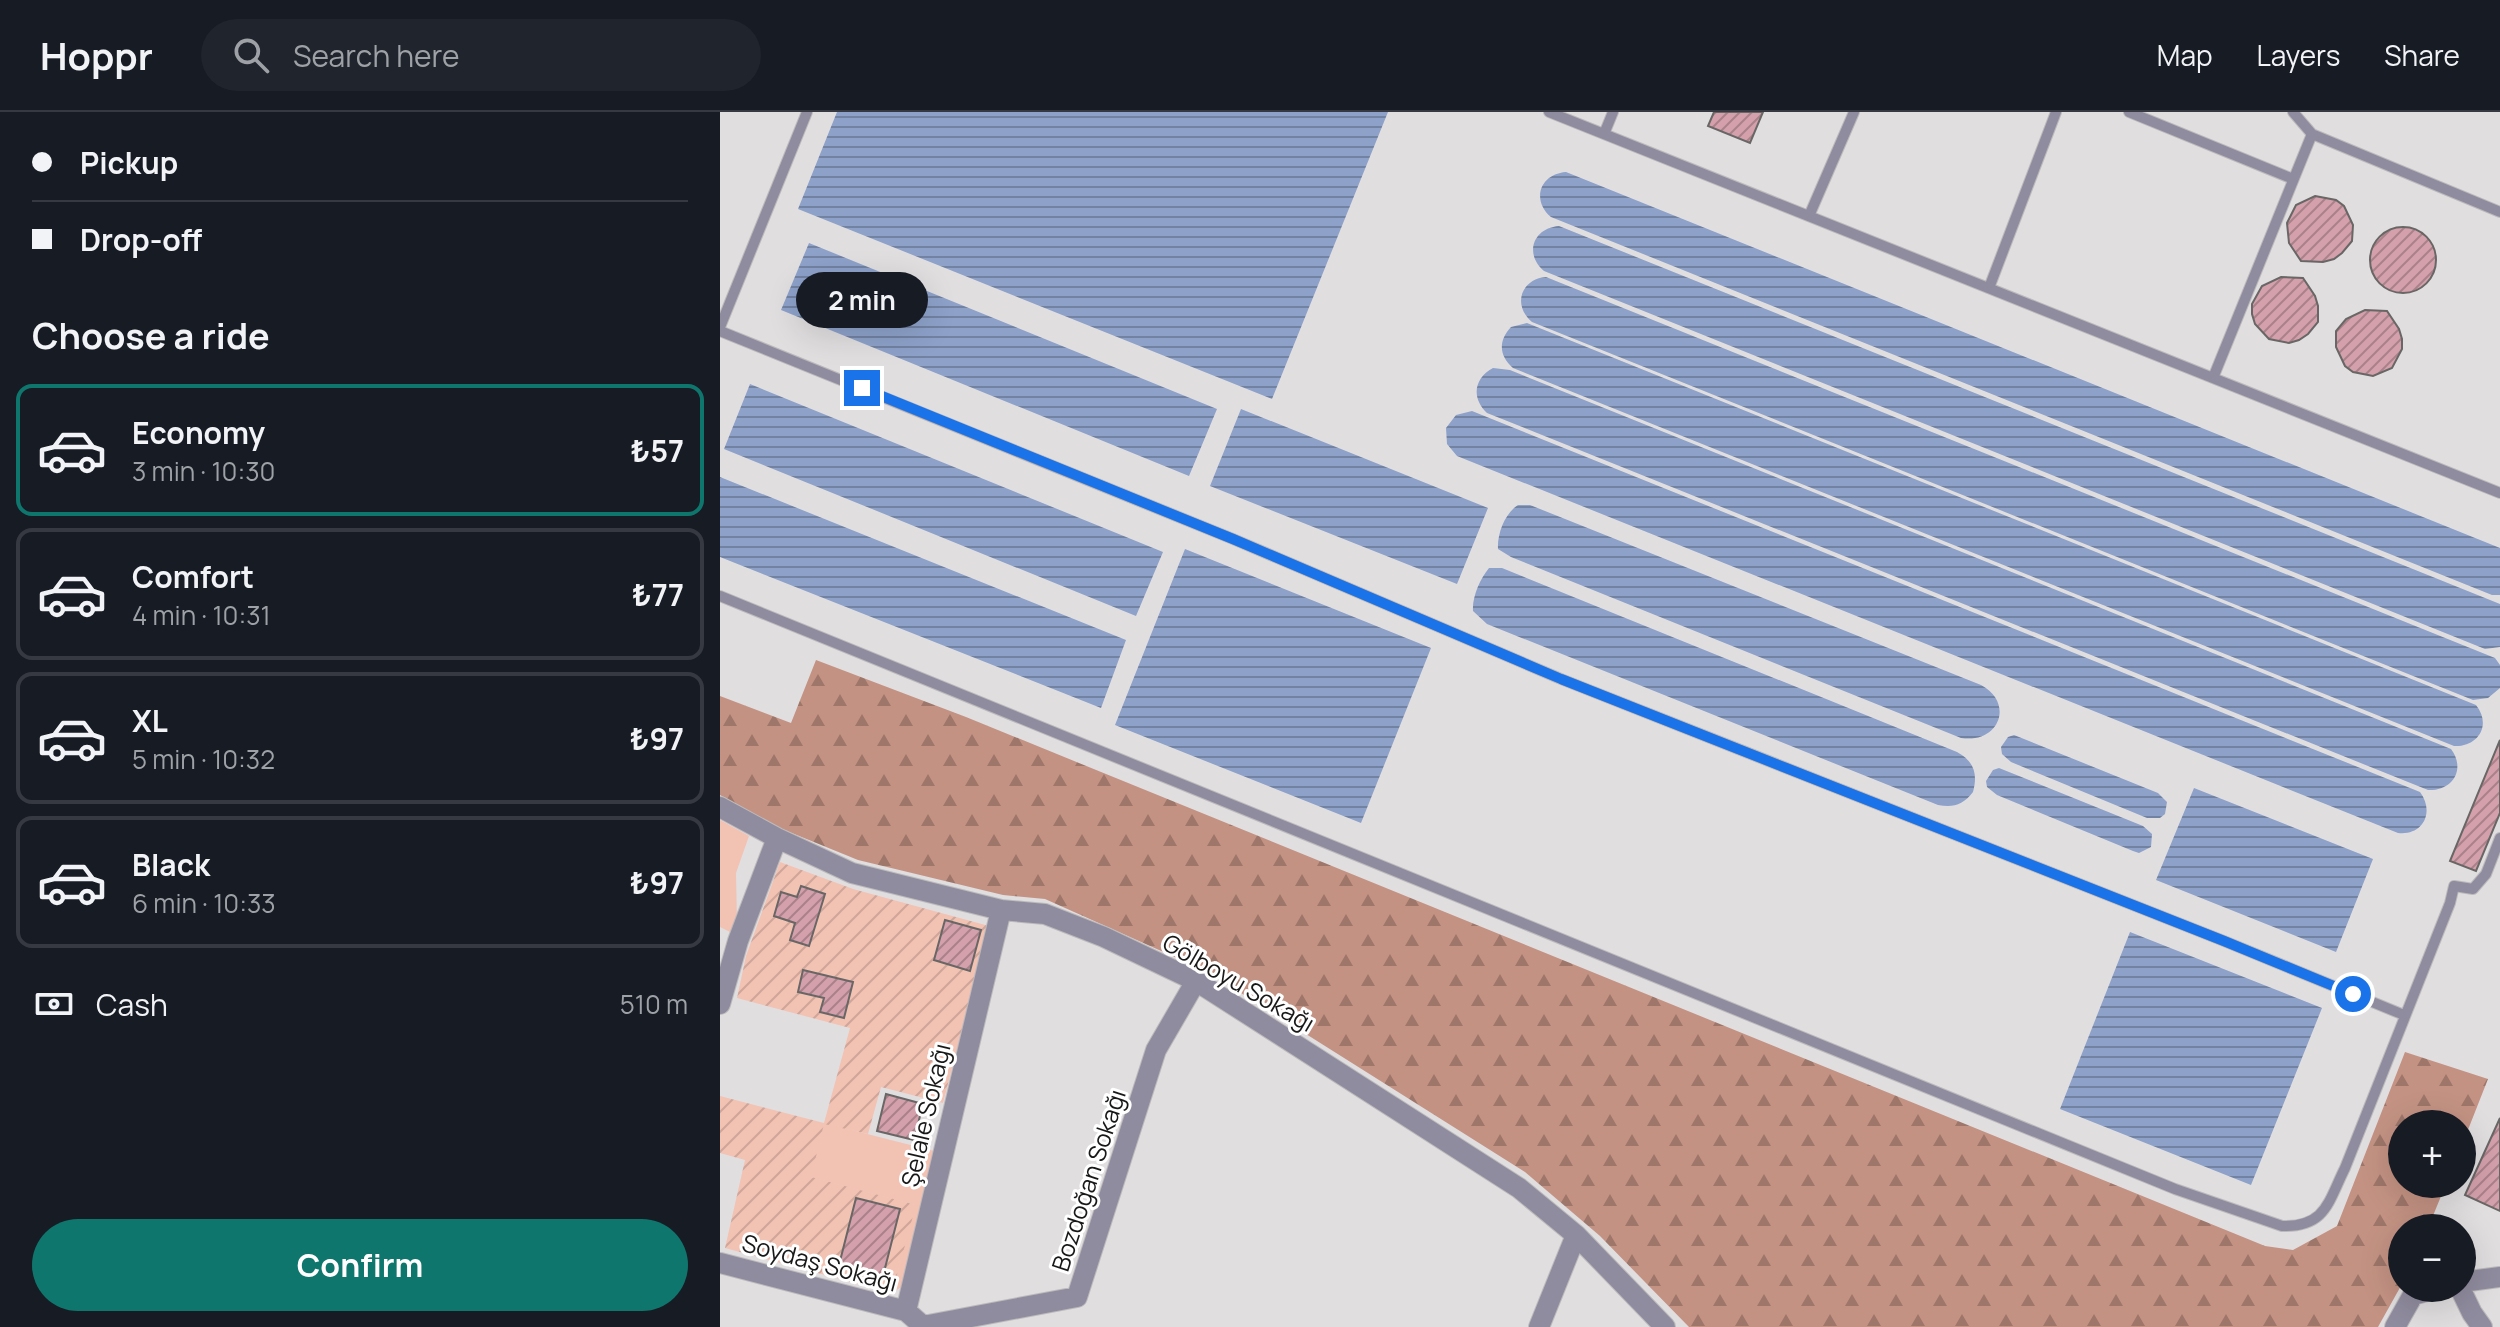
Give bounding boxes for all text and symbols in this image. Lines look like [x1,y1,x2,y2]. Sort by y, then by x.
search box [201,19,761,91]
text: Hoppr [40,29,153,81]
icon: search [229,33,273,77]
text: Search here [293,35,460,76]
text: Map [2157,36,2213,74]
text: Layers [2257,36,2340,74]
text: Share [2384,36,2460,74]
text: Pickup [80,142,178,183]
text: Drop-off [80,219,202,260]
callout: 2 min [796,272,928,328]
text: 2 min [828,282,896,318]
text: Choose a ride [32,311,270,360]
route end [844,370,880,406]
text: Economy [132,412,265,453]
icon: car [36,414,108,486]
text: ₺57 [631,430,684,471]
text: 3 min · 10:30 [132,453,275,489]
text: Comfort [132,556,254,597]
icon: car [36,558,108,630]
text: ₺77 [632,574,684,615]
text: 4 min · 10:31 [132,597,271,633]
text: XL [132,700,168,741]
icon: car [36,702,108,774]
text: ₺97 [630,718,684,759]
text: 5 min · 10:32 [132,741,275,777]
text: Black [132,844,210,885]
icon: car [36,846,108,918]
text: ₺97 [630,862,684,903]
text: 6 min · 10:33 [132,885,276,921]
street label: Gölboyu Sokağı [1157,925,1321,1039]
route start [2335,976,2371,1012]
icon: cash [32,982,76,1026]
text: Cash [96,984,168,1025]
text: 510 m [620,986,688,1022]
street label: Şelale Sokağı [892,1040,958,1190]
street label: Bozdoğan Sokağı [1043,1085,1133,1275]
map controls [2388,1110,2476,1302]
button: + [2388,1110,2476,1198]
button: − [2388,1214,2476,1302]
button: Confirm [32,1219,688,1311]
street label: Soydaş Sokağı [739,1225,901,1299]

